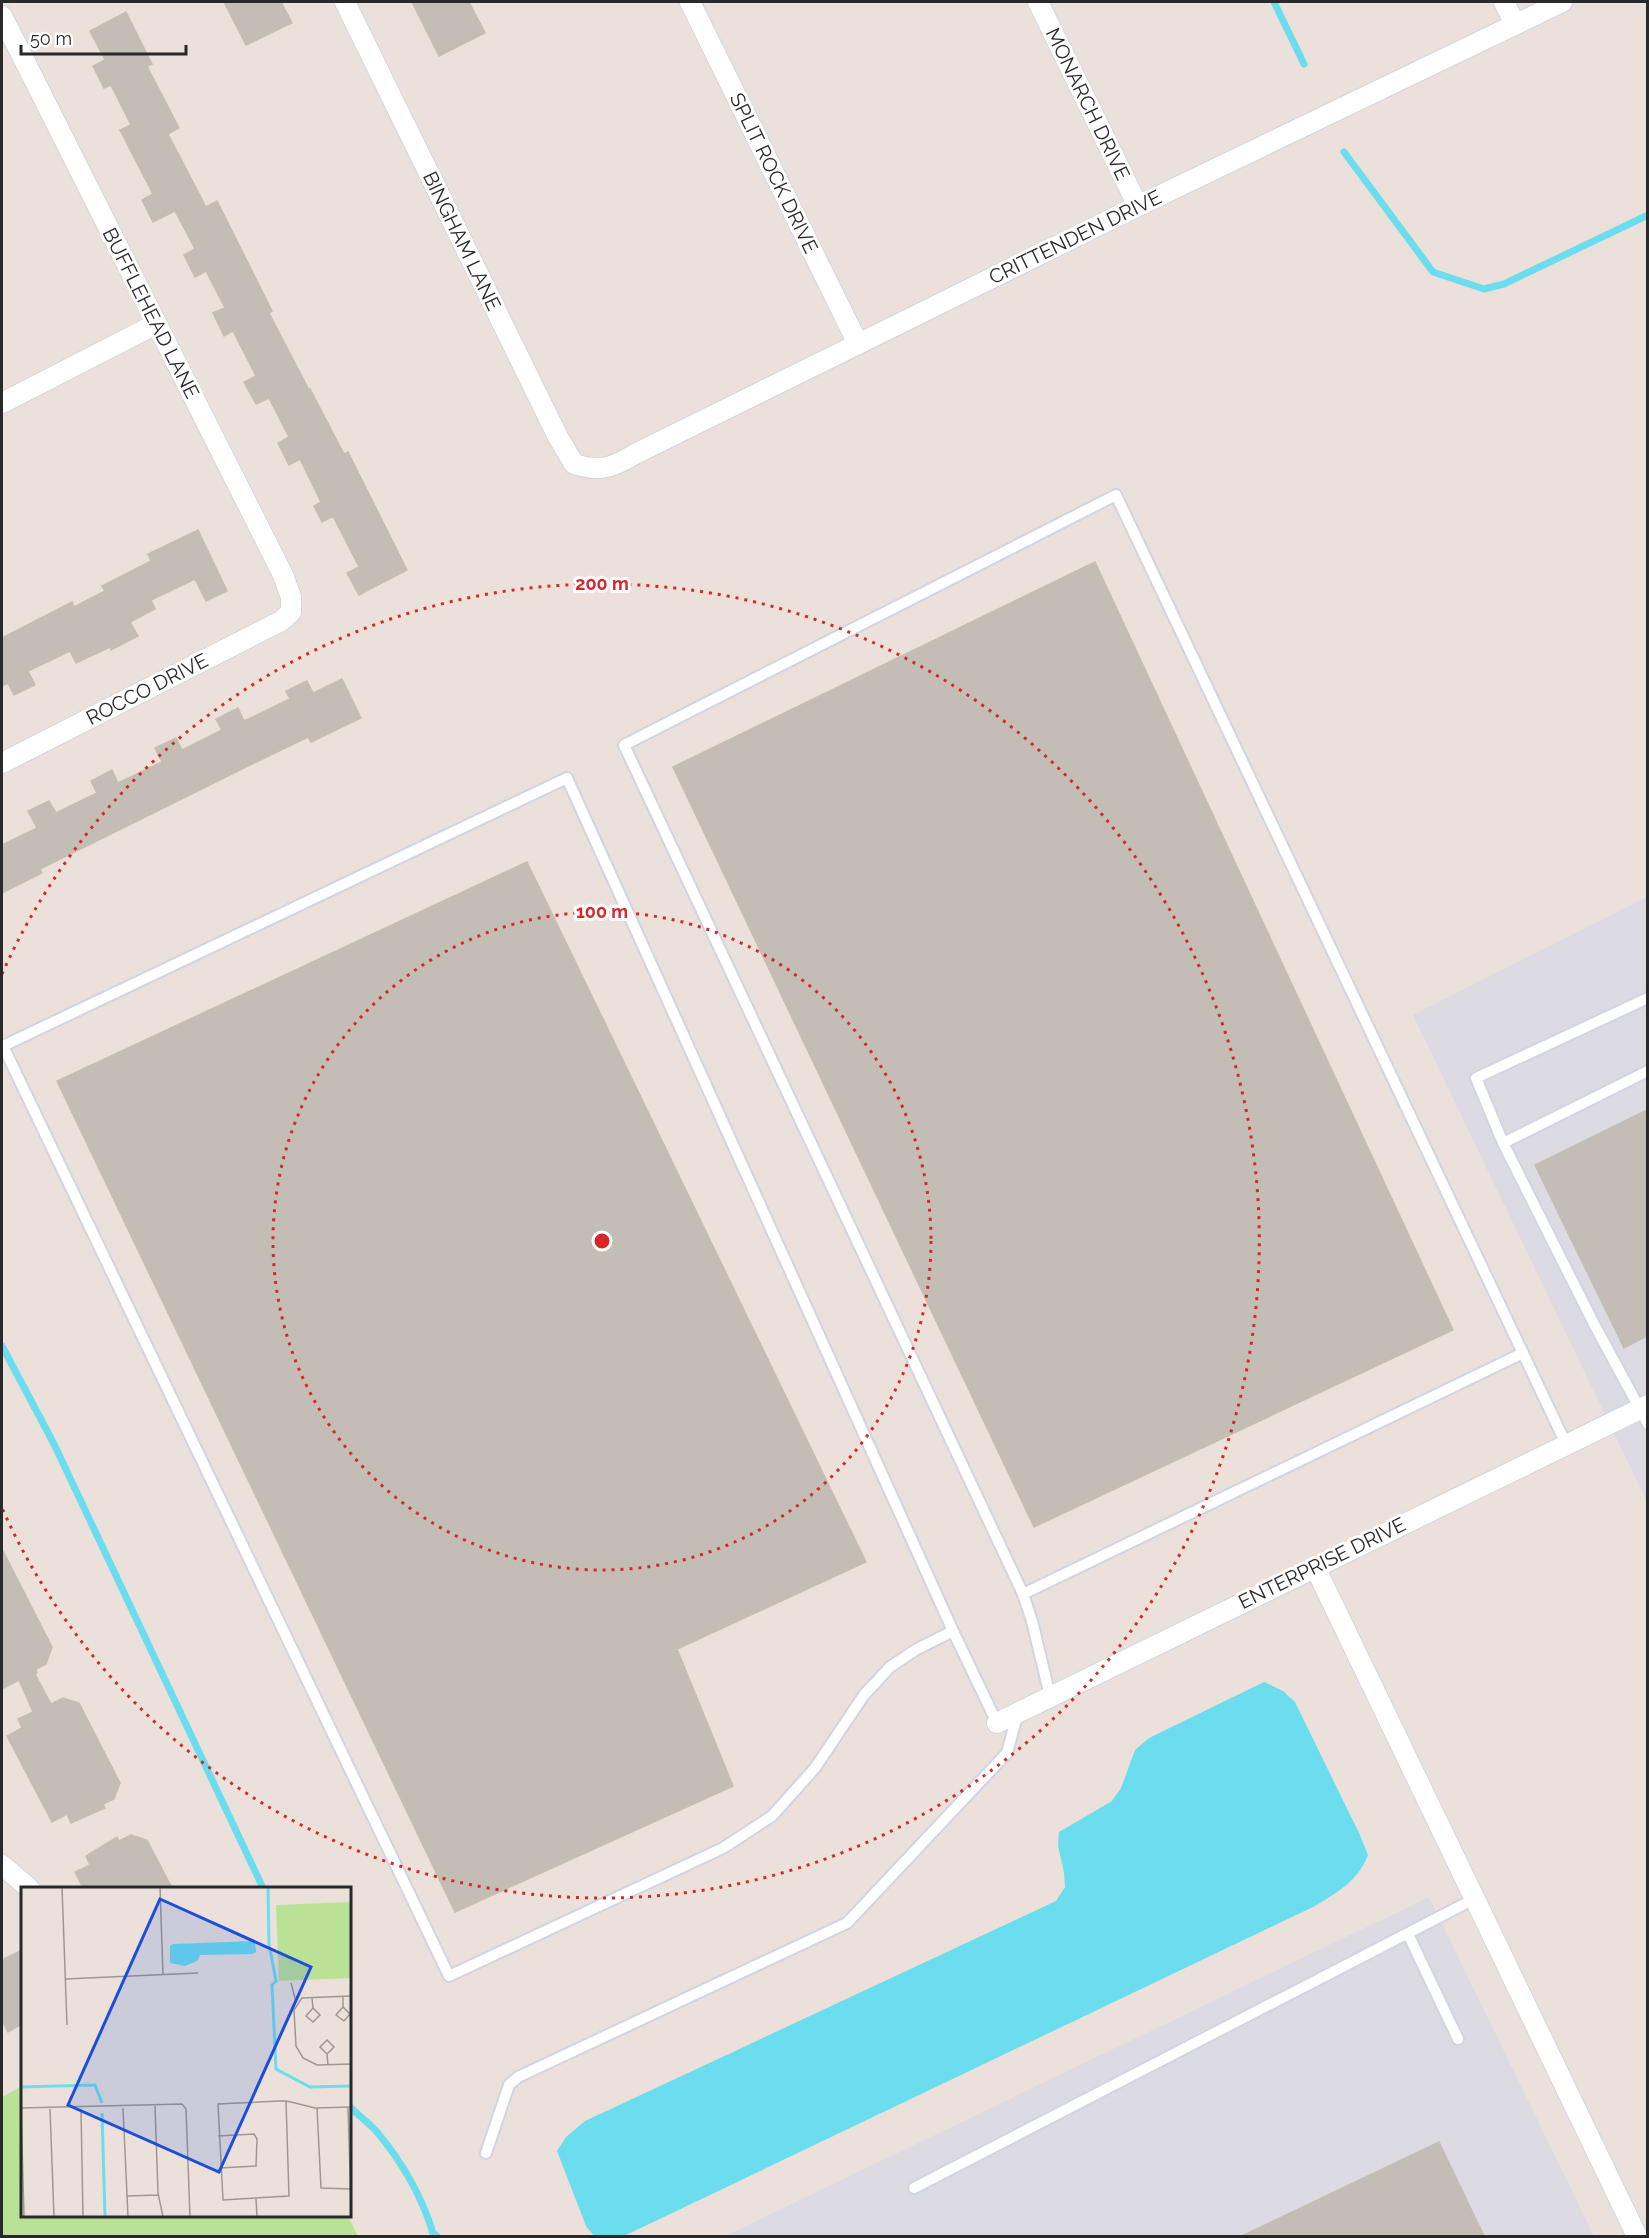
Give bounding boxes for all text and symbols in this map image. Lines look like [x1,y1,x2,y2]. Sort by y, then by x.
scale bar [21,18,186,56]
street label: MONARCH DRIVE [1041,24,1135,184]
text: 50 m [30,28,72,49]
street label: SPLIT ROCK DRIVE [725,89,823,257]
street label: BINGHAM LANE [418,168,506,314]
street label: CRITTENDEN DRIVE [985,185,1165,289]
street label: BUFFLEHEAD LANE [98,224,204,402]
text: 200 m [575,573,629,594]
street label: ROCCO DRIVE [82,648,212,730]
text: 100 m [576,901,628,922]
centre of rings [592,1231,612,1251]
street label: ENTERPRISE DRIVE [1234,1512,1410,1614]
inset map [21,1887,351,2217]

